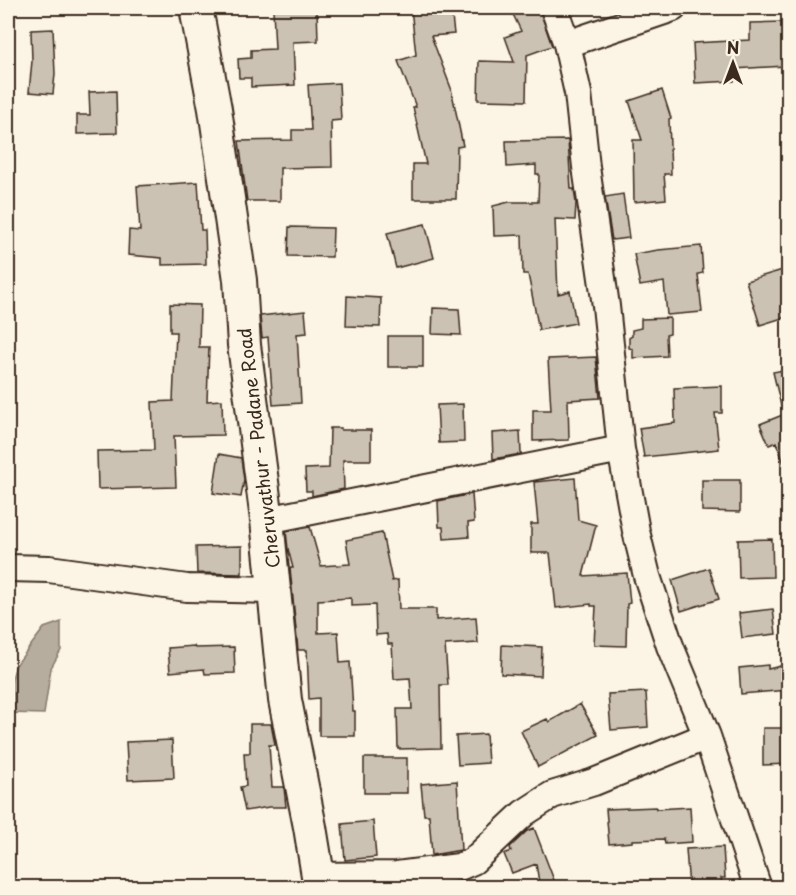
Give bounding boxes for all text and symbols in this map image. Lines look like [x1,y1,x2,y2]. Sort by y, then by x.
north arrow [703,33,763,93]
text: N [727,35,739,59]
street label: Cheruvathur - Padane Road [230,326,286,570]

